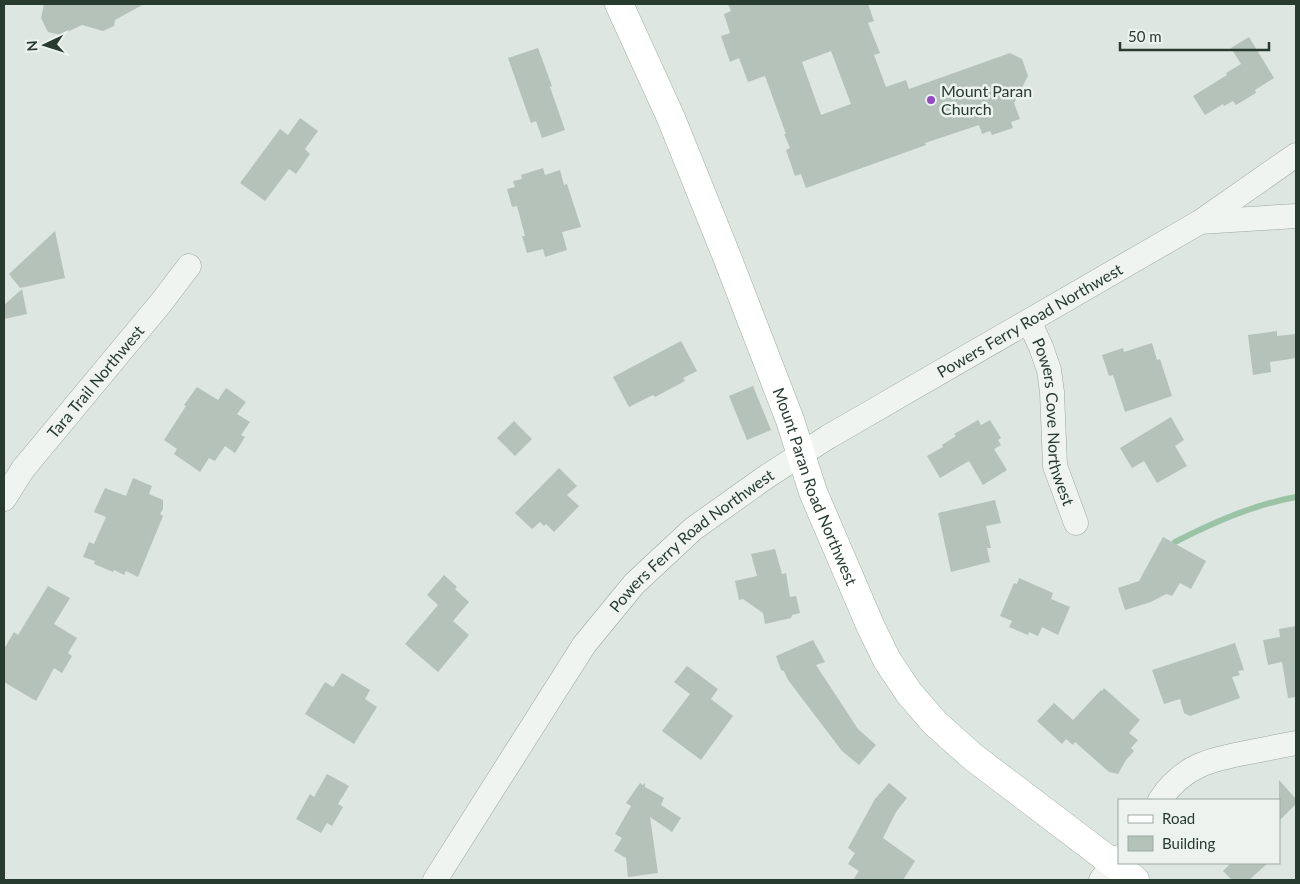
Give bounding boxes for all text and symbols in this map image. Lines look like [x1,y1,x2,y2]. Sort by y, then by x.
north arrow [20,20,70,70]
scale bar [1120,20,1269,52]
text: 50 m [1128,27,1162,45]
text: N [23,40,40,52]
place label: Mount Paran Church [941,81,1032,118]
marker: Mount Paran Church [925,94,937,106]
street label: Powers Ferry Road Northwest [933,259,1126,381]
street label: Tara Trail Northwest [43,321,148,442]
street label: Powers Cove Northwest [1029,335,1079,508]
street label: Mount Paran Road Northwest [769,385,862,588]
street label: Powers Ferry Road Northwest [605,465,777,616]
legend [1118,799,1280,864]
text: Road [1162,809,1195,827]
text: Building [1162,834,1215,852]

